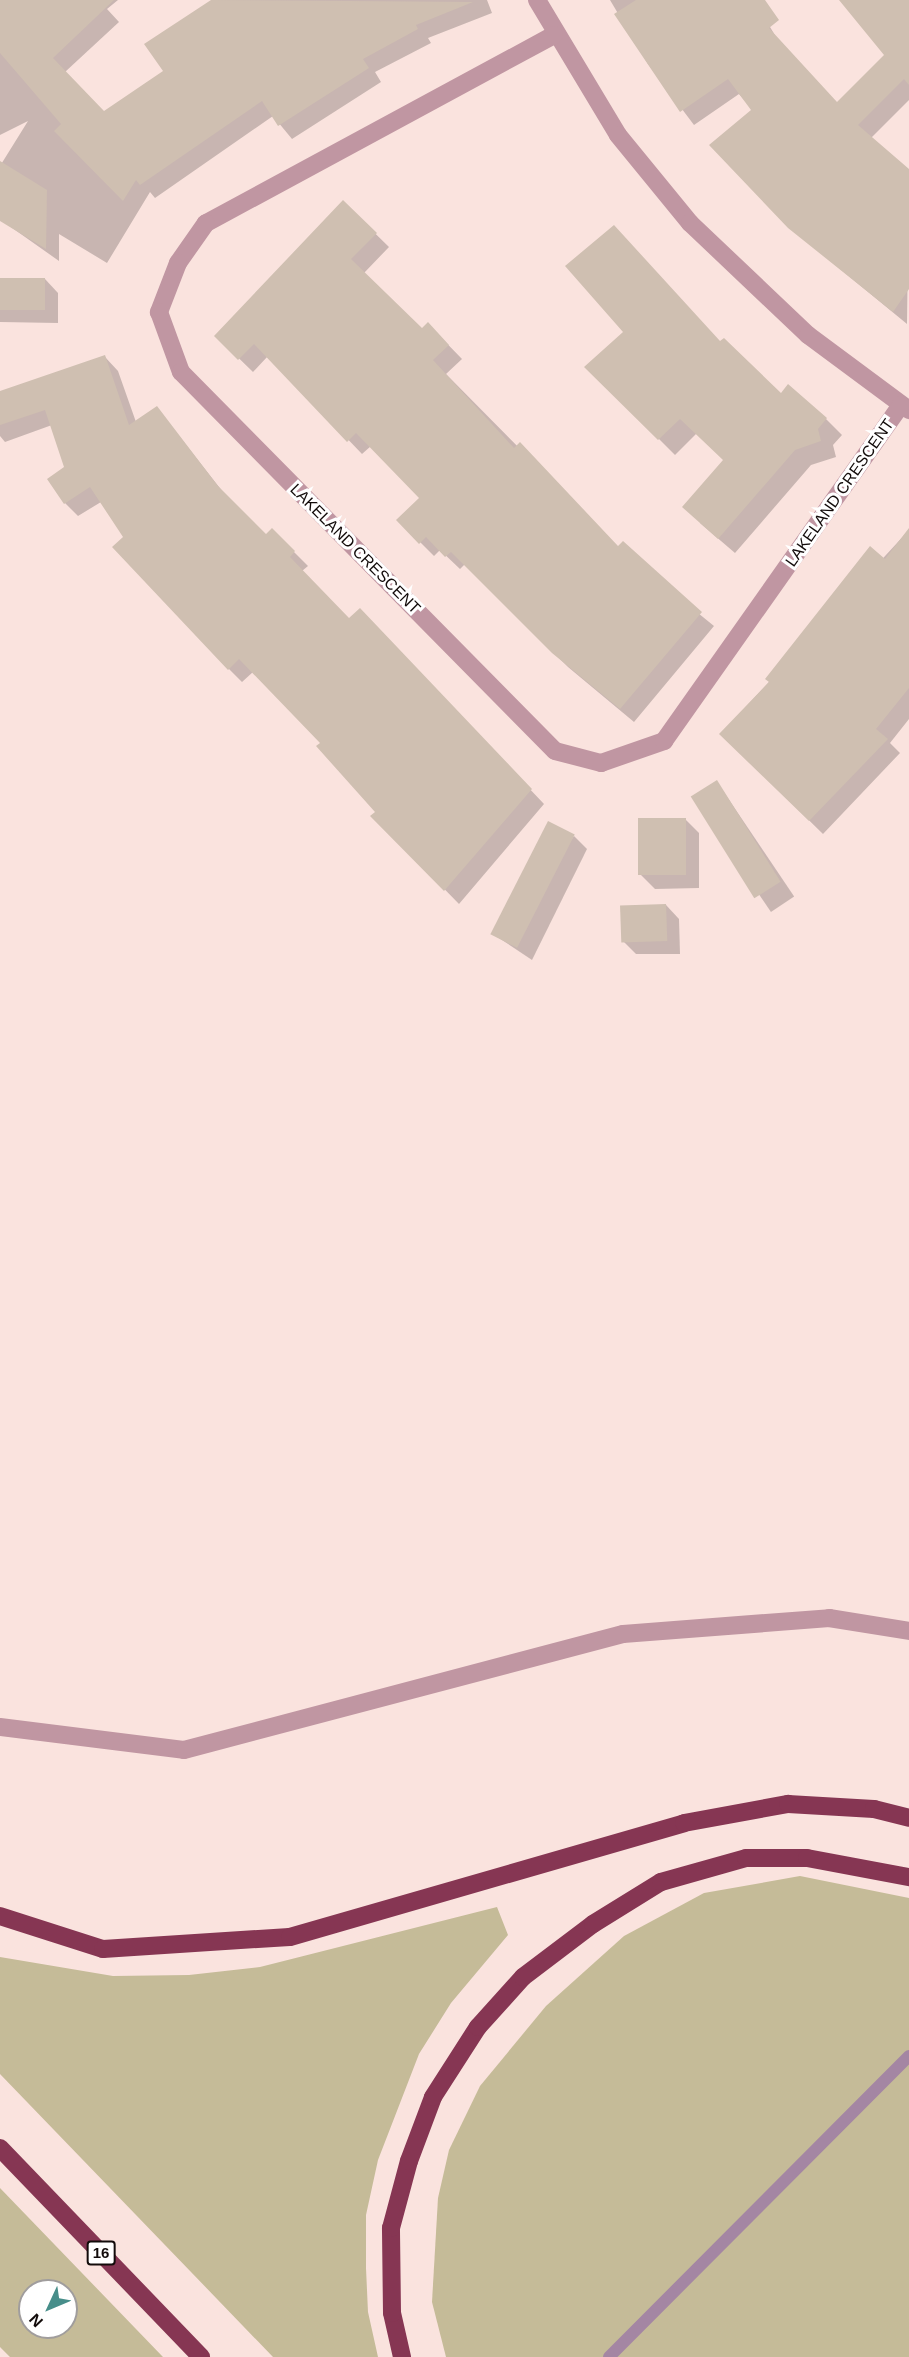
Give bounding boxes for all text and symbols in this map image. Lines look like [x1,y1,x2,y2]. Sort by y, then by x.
street label: LAKELAND CRESCENT [782,415,898,571]
street label: LAKELAND CRESCENT [286,480,424,618]
road number: 16 [86,2241,116,2265]
north arrow [18,2279,78,2339]
text: N [26,2310,46,2331]

